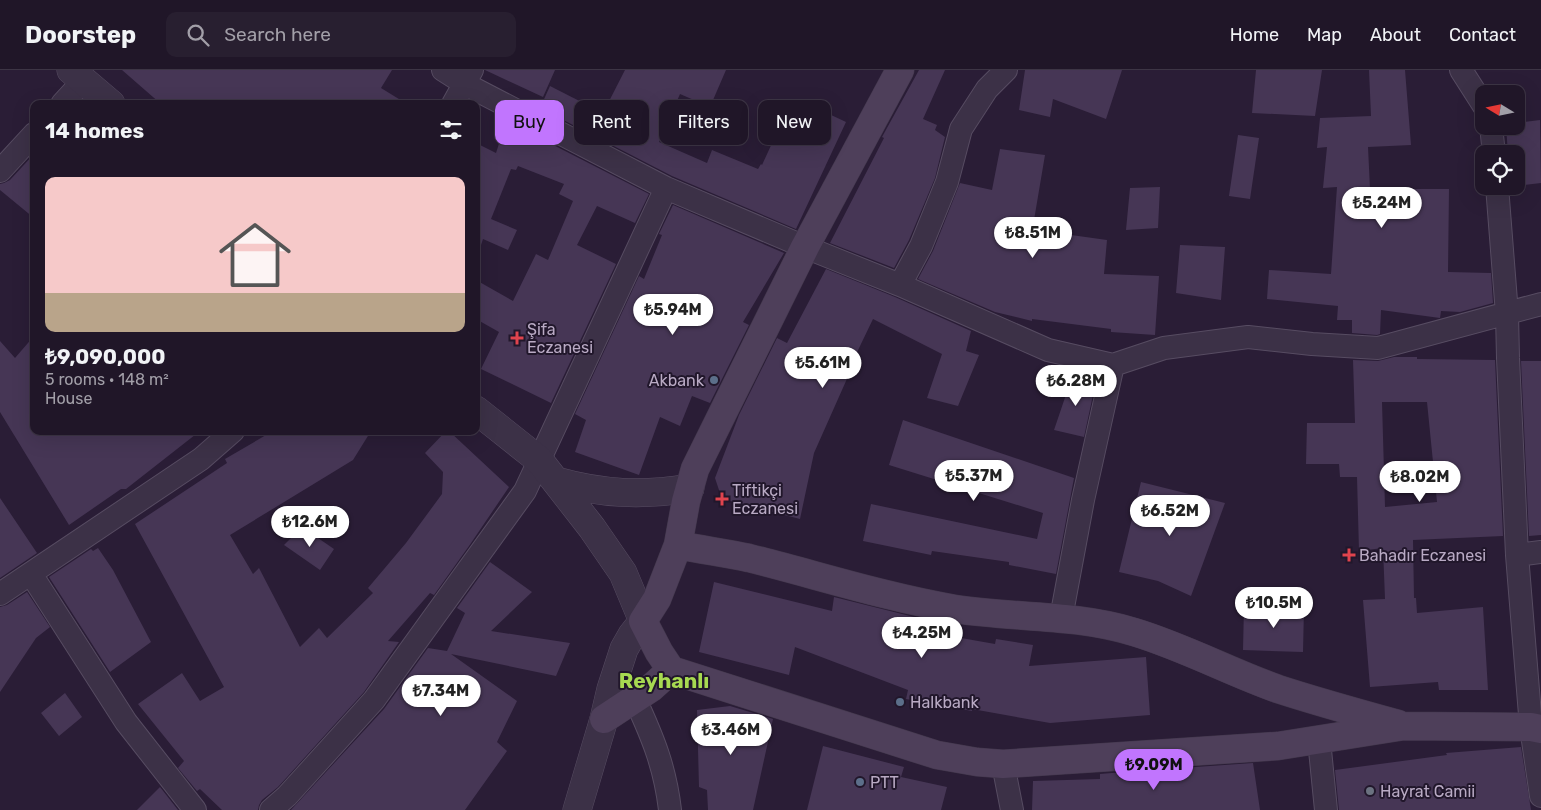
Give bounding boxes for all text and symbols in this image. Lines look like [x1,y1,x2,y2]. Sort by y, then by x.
search box [166,12,516,57]
text: Doorstep [25,21,136,49]
icon: search [184,21,212,49]
text: Search here [224,23,331,46]
text: Home [1230,24,1279,46]
text: Map [1307,24,1342,46]
text: About [1370,24,1421,46]
text: Contact [1449,24,1516,46]
north arrow [1475,85,1525,135]
map controls [1475,85,1525,195]
chip: Buy [495,100,564,145]
chip: Rent [574,100,649,145]
chip: Filters [659,100,748,145]
chip: New [758,100,831,145]
icon: filters [437,116,465,144]
text: 14 homes [45,118,144,143]
button: locate [1475,145,1525,195]
pin: ₺5.24M [1341,186,1423,229]
text: ₺5.24M [1353,193,1411,212]
icon: home [210,210,300,300]
pin: ₺8.51M [992,216,1074,259]
text: ₺8.51M [1005,223,1061,242]
pin: ₺5.94M [632,294,714,336]
text: ₺5.94M [644,300,702,319]
place label: Şifa Eczanesi [527,320,593,357]
marker: Şifa Eczanesi [511,332,523,344]
text: ₺9,090,000 [45,344,165,369]
pin: ₺5.61M [782,346,864,389]
text: ₺5.61M [795,353,851,372]
pin: ₺6.28M [1035,364,1117,407]
text: 5 rooms · 148 m² [45,370,169,389]
place label: Akbank [649,371,705,390]
text: ₺6.28M [1047,371,1105,390]
marker: Akbank [708,374,720,386]
text: House [45,389,92,408]
pin: ₺5.37M [933,460,1015,502]
pin: ₺8.02M [1379,460,1461,503]
text: ₺5.37M [946,466,1002,485]
text: ₺8.02M [1391,467,1449,486]
place label: Tiftikçi Eczanesi [732,481,798,518]
marker: Tiftikçi Eczanesi [716,493,728,505]
pin: ₺6.52M [1129,494,1211,537]
text: ₺6.52M [1141,501,1199,520]
pin: ₺12.6M [269,506,351,548]
text: ₺12.6M [282,512,338,531]
place label: Bahadır Eczanesi [1359,546,1486,565]
marker: Bahadır Eczanesi [1343,549,1355,561]
pin: ₺10.5M [1233,586,1315,629]
text: ₺10.5M [1246,593,1302,612]
pin: ₺4.25M [881,616,963,659]
text: ₺4.25M [893,623,951,642]
district label: Reyhanlı [619,668,709,693]
pin: ₺7.34M [400,674,482,717]
text: ₺7.34M [413,681,469,700]
place label: Halkbank [910,693,979,712]
marker: Halkbank [894,696,906,708]
pin: ₺3.46M [690,714,772,756]
text: ₺3.46M [702,720,760,739]
pin: ₺9.09M [1113,748,1195,791]
text: ₺9.09M [1125,755,1183,774]
place label: PTT [870,773,899,792]
marker: PTT [854,776,866,788]
place label: Hayrat Camii [1380,782,1475,801]
marker: Hayrat Camii [1364,785,1376,797]

